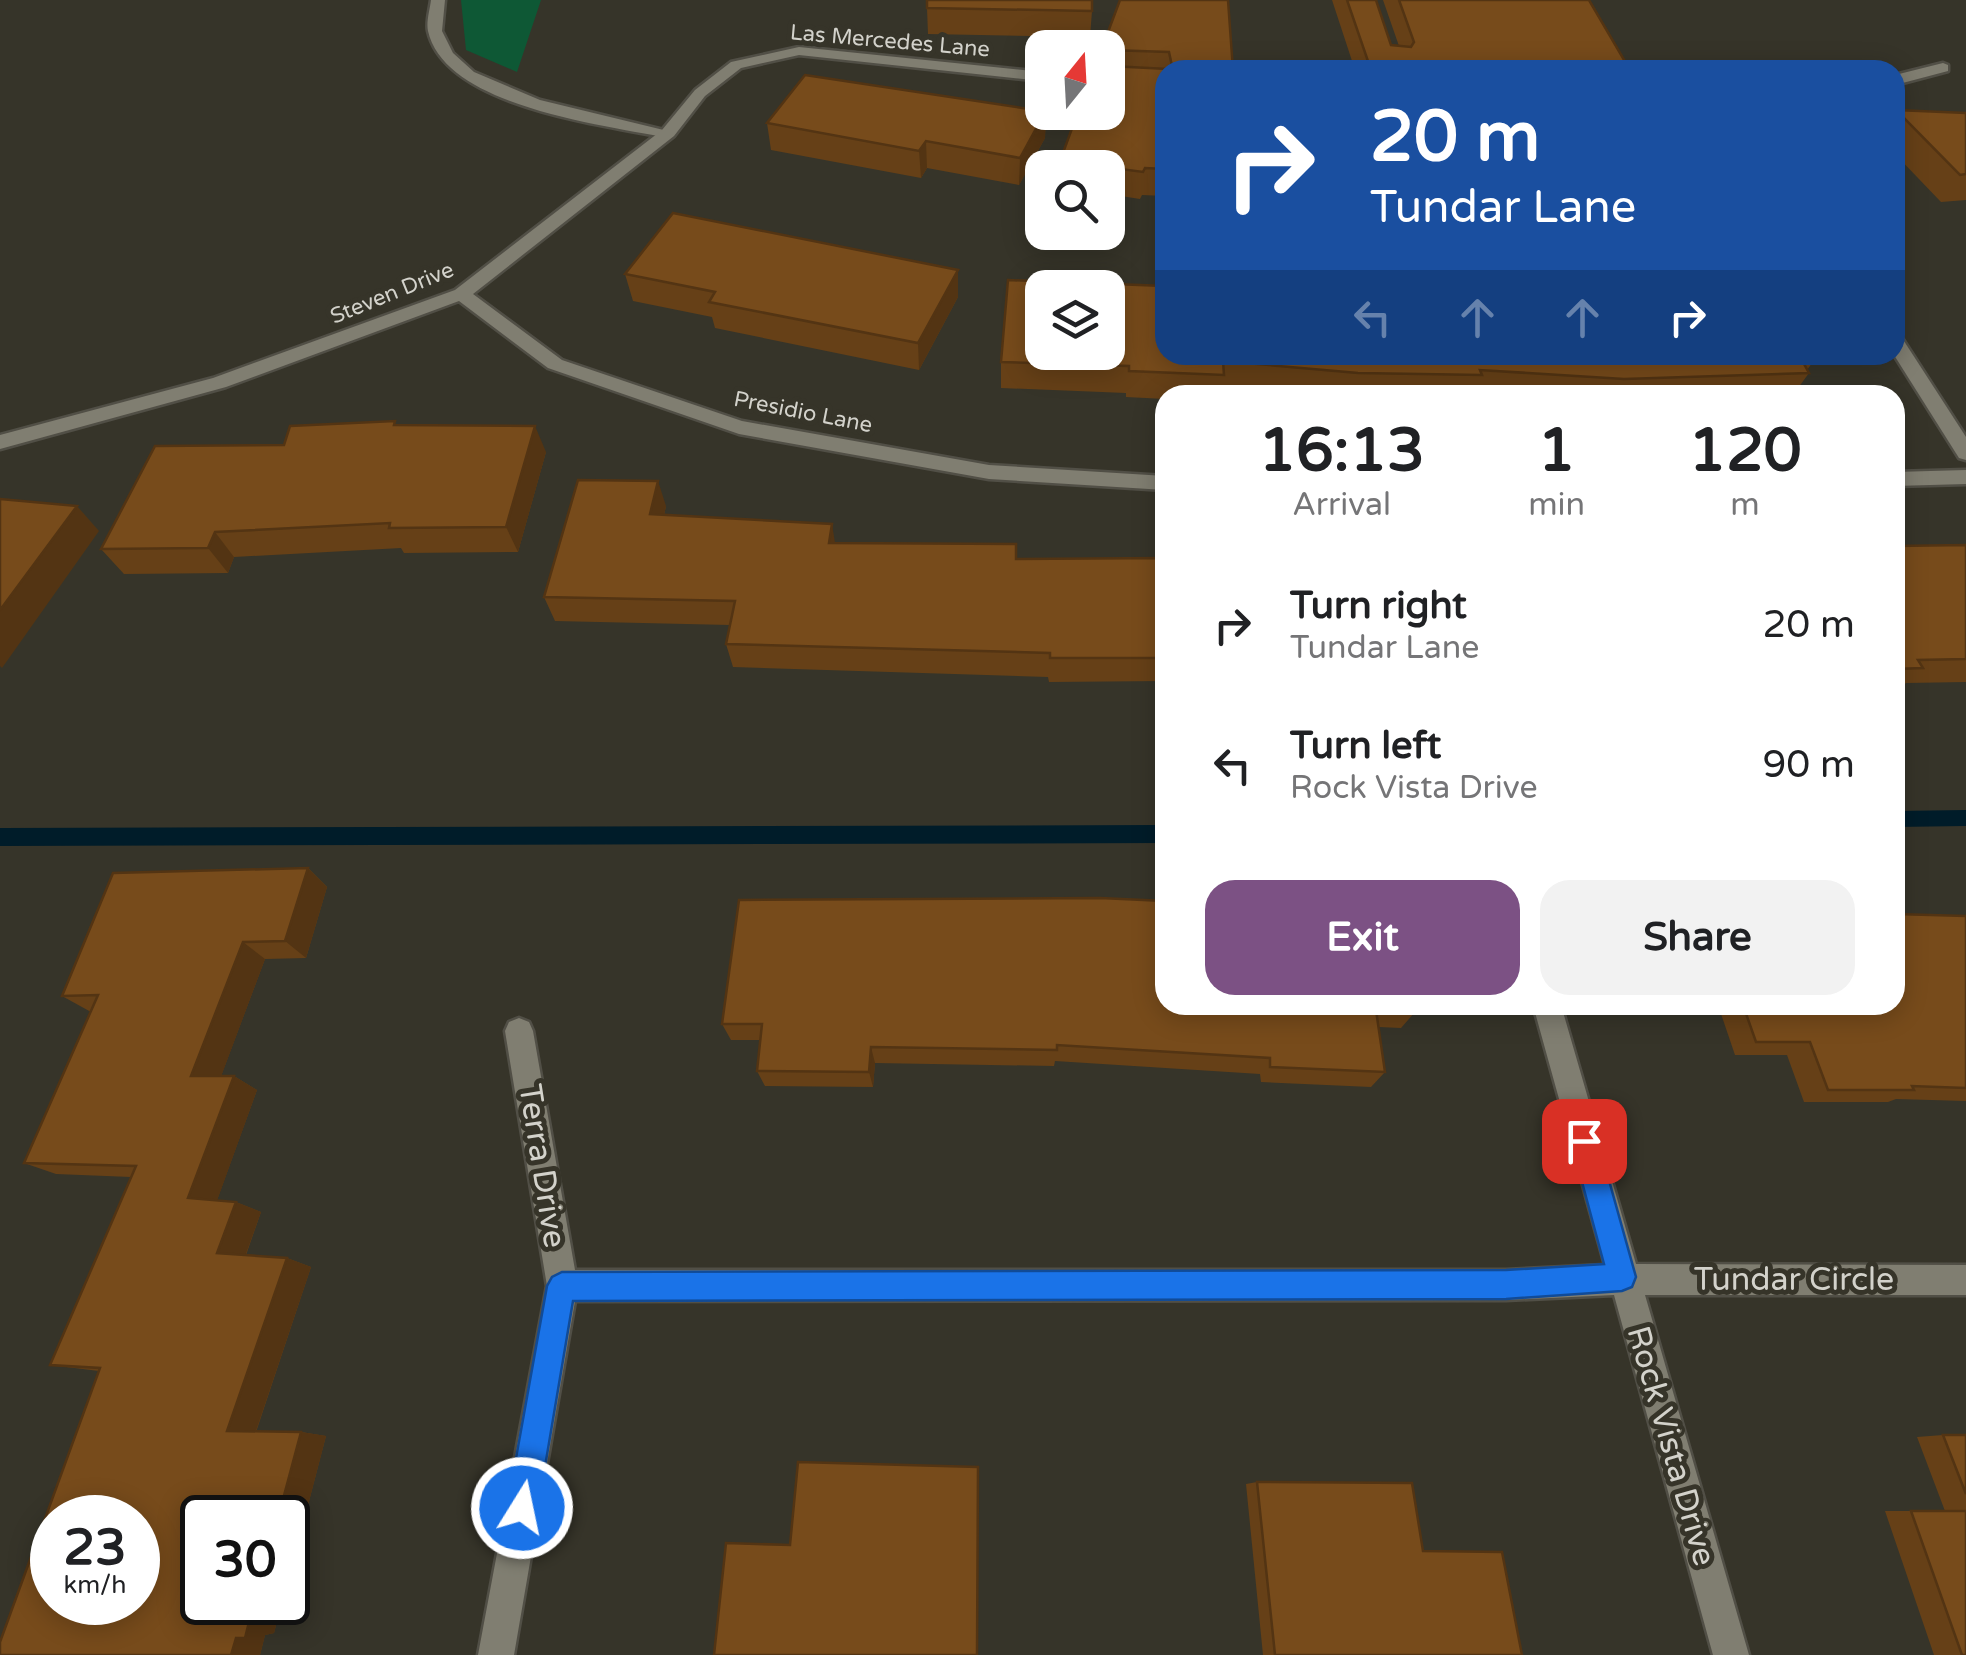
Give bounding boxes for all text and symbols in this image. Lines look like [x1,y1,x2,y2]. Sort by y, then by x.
street label: Las Mercedes Lane [789,19,991,63]
north arrow [1025,30,1125,130]
map controls [1025,30,1125,370]
text: 20 m [1370,96,1540,180]
icon: right [1205,100,1335,230]
button: search [1025,150,1125,250]
text: Tundar Lane [1370,181,1636,235]
street label: Steven Drive [326,256,458,330]
button: layers [1025,270,1125,370]
icon: left [1345,290,1400,345]
icon: ahead [1450,290,1505,345]
icon: ahead [1555,290,1610,345]
icon: right [1660,290,1715,345]
street label: Presidio Lane [732,386,874,438]
text: 16:13 [1258,415,1425,487]
text: 1 [1538,415,1575,487]
text: 120 [1688,415,1802,487]
text: Arrival [1292,486,1391,524]
text: min [1528,486,1585,524]
text: m [1730,486,1760,524]
text: Turn right [1290,583,1467,629]
icon: right [1205,598,1260,653]
text: 20 m [1763,602,1855,648]
text: Tundar Lane [1290,629,1479,667]
text: Turn left [1290,723,1441,769]
icon: left [1205,738,1260,793]
text: 90 m [1763,742,1855,788]
text: Rock Vista Drive [1290,769,1538,807]
button: Exit [1205,880,1520,995]
button: Share [1540,880,1855,995]
street label: Terra Drive [510,1081,574,1251]
pin [1542,1099,1627,1184]
icon: arrive [1557,1114,1612,1169]
street label: Tundar Circle [1694,1261,1894,1299]
street label: Rock Vista Drive [1619,1322,1723,1570]
position arrow [470,1456,574,1560]
speed limit sign: 30 [180,1495,310,1625]
text: 23 [64,1518,126,1578]
text: km/h [64,1570,126,1600]

